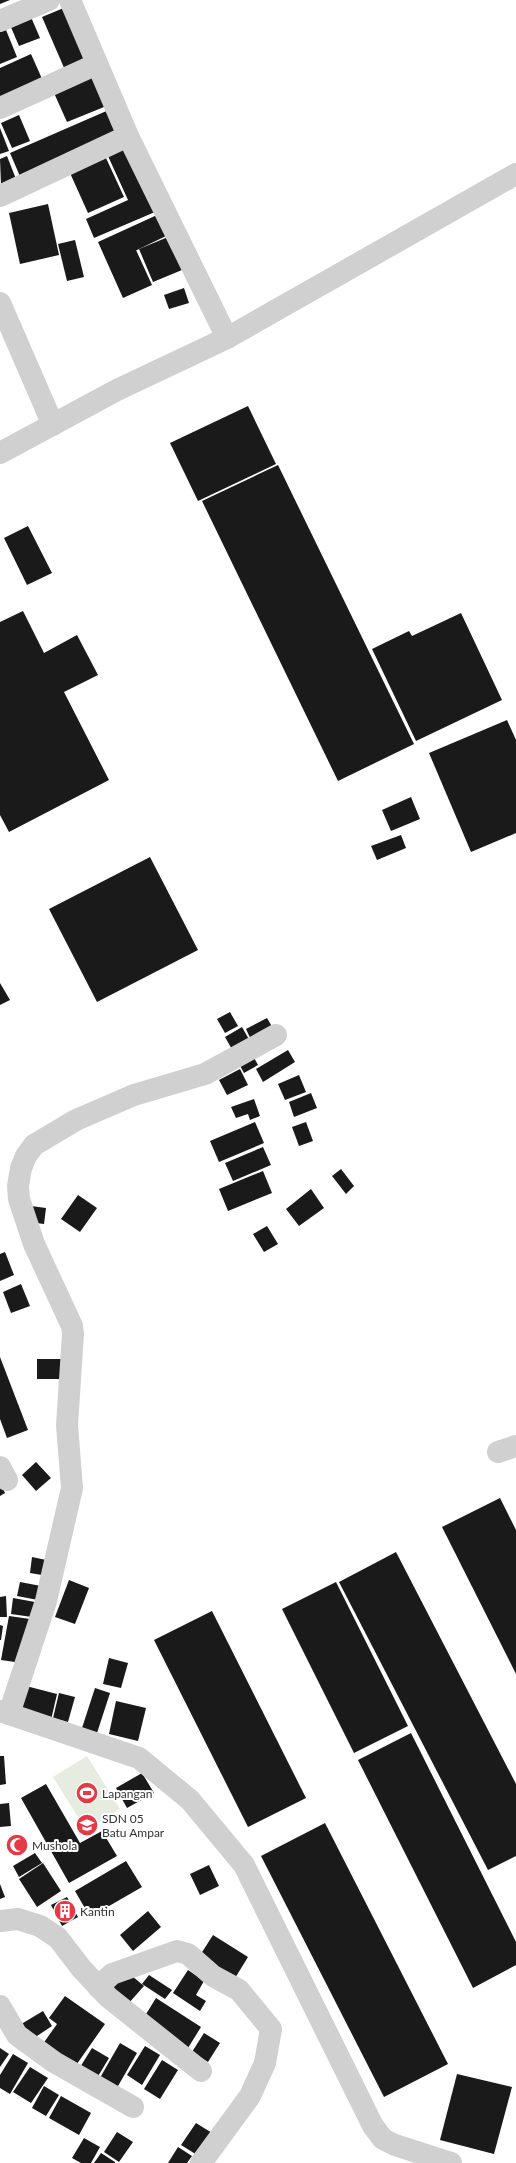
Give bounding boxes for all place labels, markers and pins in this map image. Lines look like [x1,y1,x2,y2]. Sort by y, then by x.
sports icon: Lapangan [74,1780,100,1806]
place label: Lapangan [102,1786,152,1801]
place label: SDN 05 Batu Ampar [102,1811,165,1840]
school or university icon: SDN 05 Batu Ampar [74,1812,100,1838]
mosque icon: Mushola [4,1832,30,1858]
place label: Mushola [32,1838,77,1853]
building icon: Kantin [52,1898,78,1924]
place label: Kantin [80,1904,115,1919]

